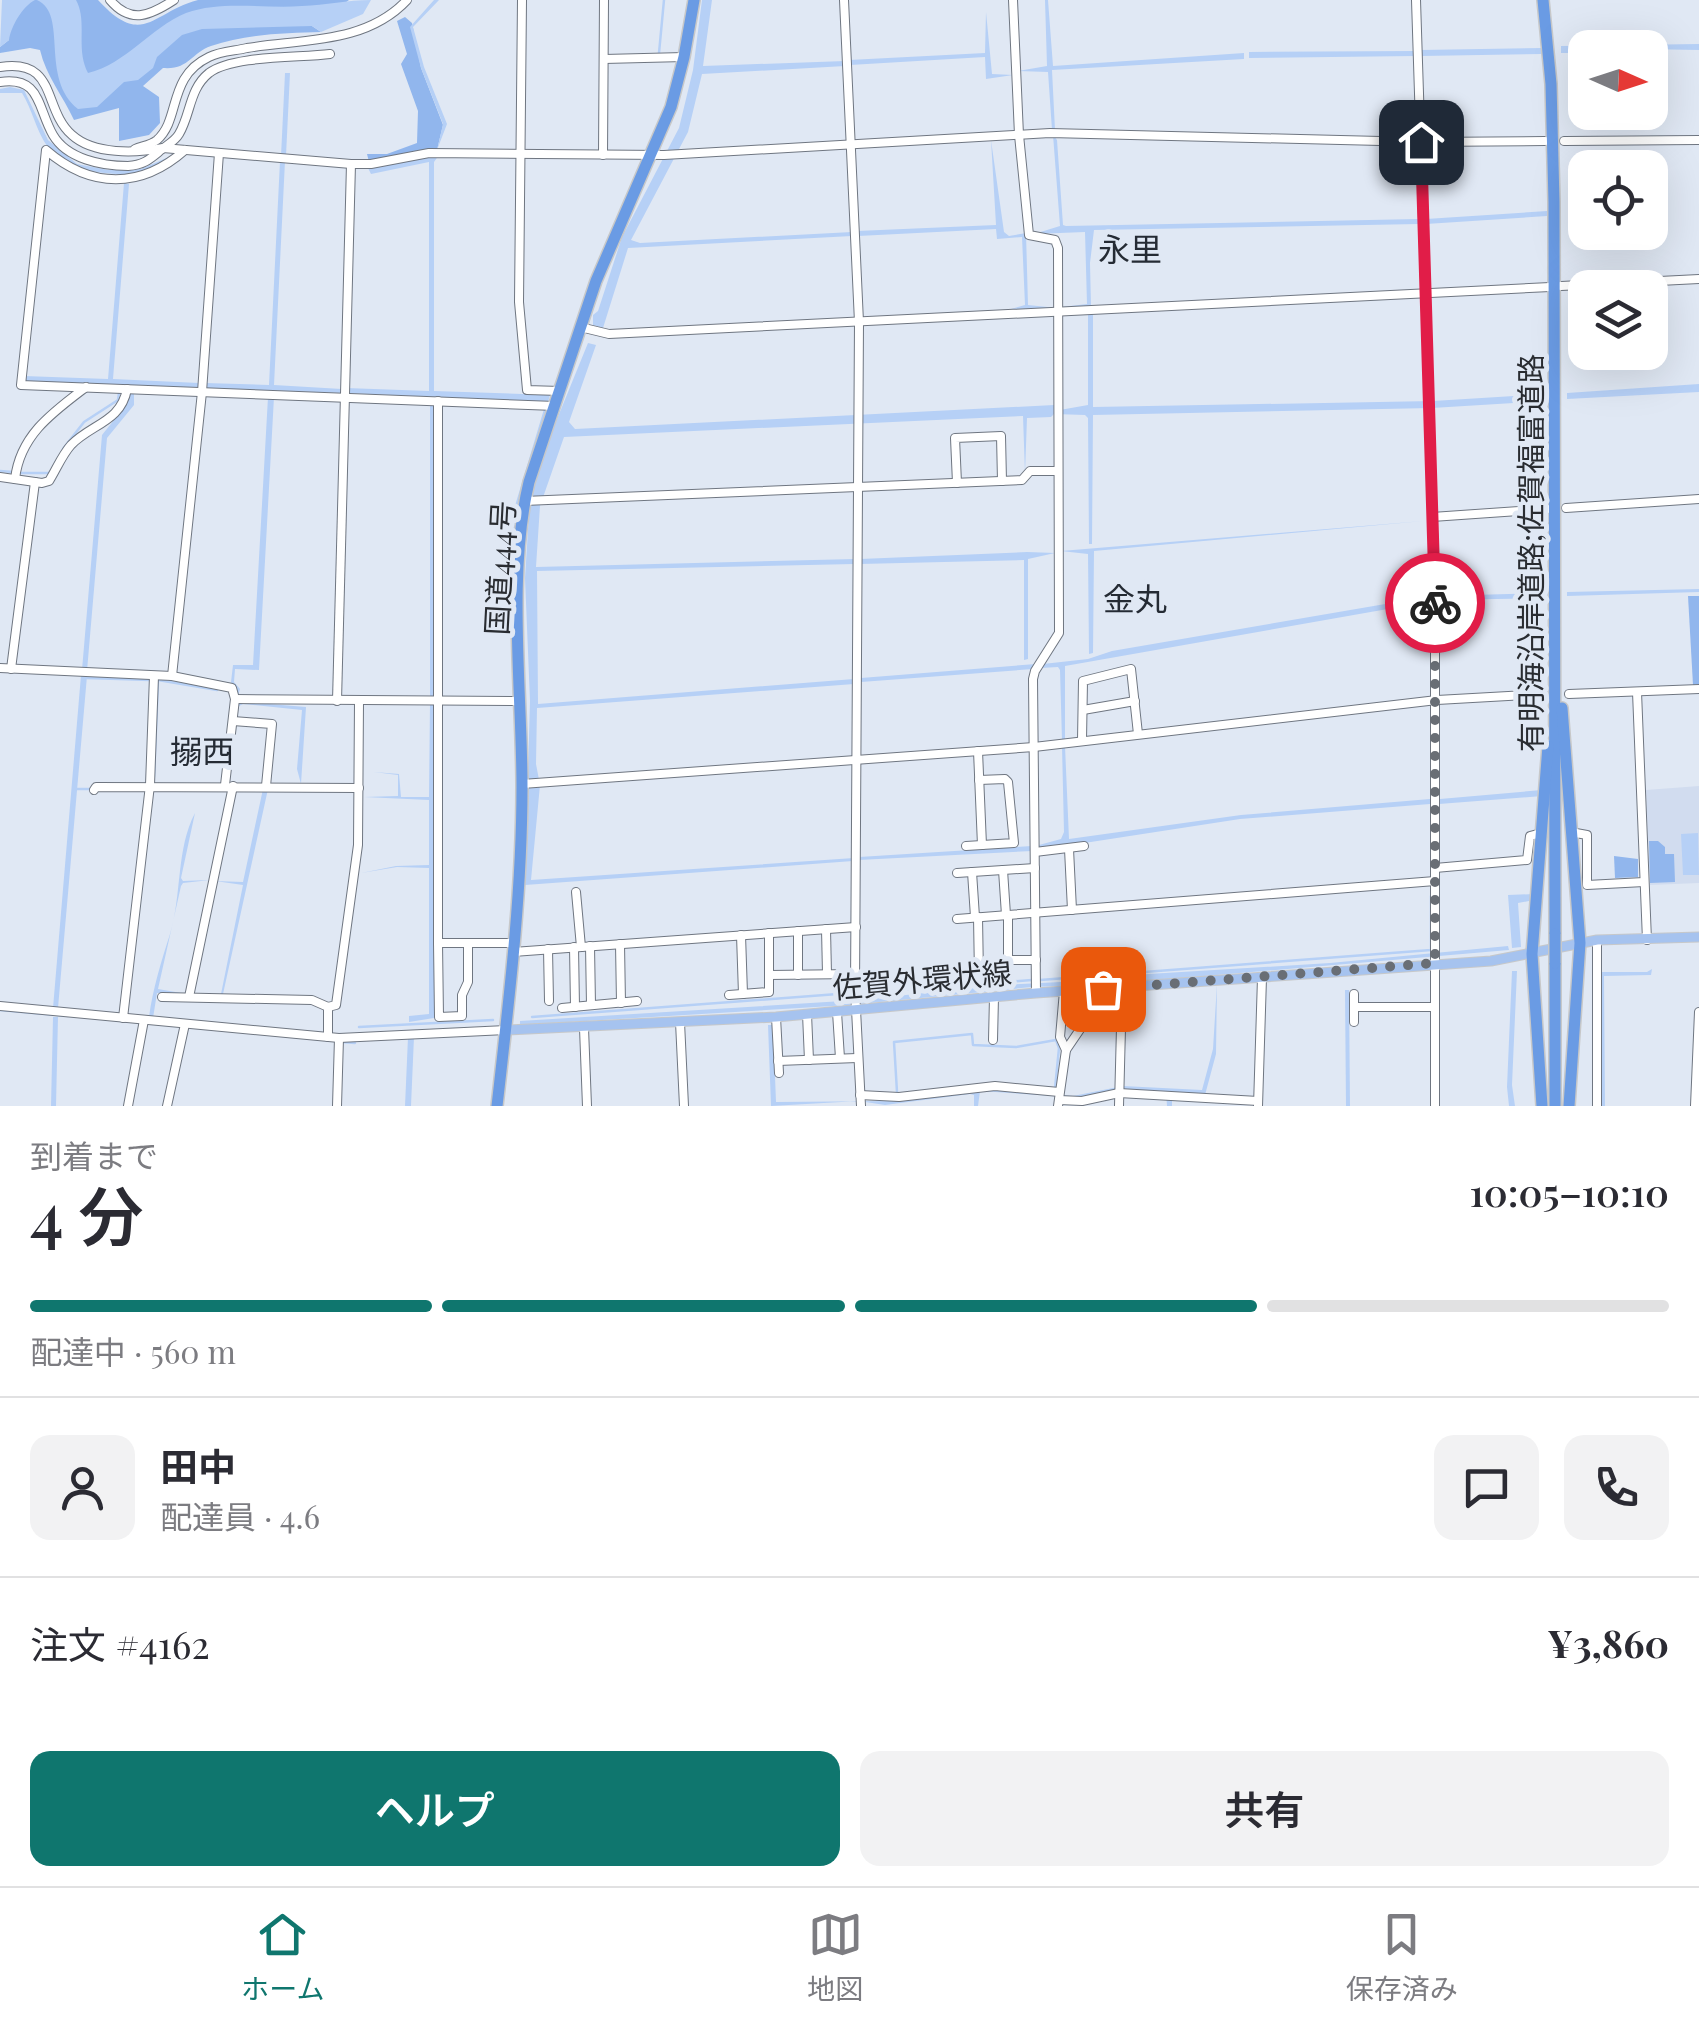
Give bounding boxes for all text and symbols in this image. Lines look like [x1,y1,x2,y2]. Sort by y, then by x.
north arrow [1568,30,1668,130]
map controls [1568,30,1668,370]
pin [1379,100,1464,185]
icon: home [1394,115,1449,170]
button: locate [1568,150,1668,250]
district label: 永里 [1098,226,1162,269]
button: layers [1568,270,1668,370]
street label: 有明海沿岸道路;佐賀福富道路 [1510,354,1550,752]
street label: 国道444号 [476,500,522,636]
courier [1385,553,1485,653]
district label: 金丸 [1103,576,1167,619]
icon: bike [1408,576,1463,631]
district label: 搦西 [170,728,234,771]
pin [1061,947,1146,1032]
street label: 佐賀外環状線 [831,951,1013,1007]
icon: bag [1076,962,1131,1017]
text: 到着まで [30,1133,158,1176]
text: 10:05–10:10 [1469,1166,1669,1217]
text: 4 分 [30,1171,144,1257]
text: 配達中 · 560 m [30,1329,236,1372]
button: person [30,1435,135,1540]
button: chat [1434,1435,1539,1540]
button: phone [1564,1435,1669,1540]
text: 田中 [160,1440,236,1491]
text: 配達員 · 4.6 [160,1494,320,1537]
text: ¥3,860 [1547,1617,1669,1668]
text: 注文 #4162 [30,1618,210,1669]
button: ヘルプ [30,1751,840,1866]
button: 共有 [860,1751,1669,1866]
tab: ホーム [241,1907,324,2007]
tab: 地図 [807,1907,863,2007]
tab: 保存済み [1346,1907,1458,2007]

